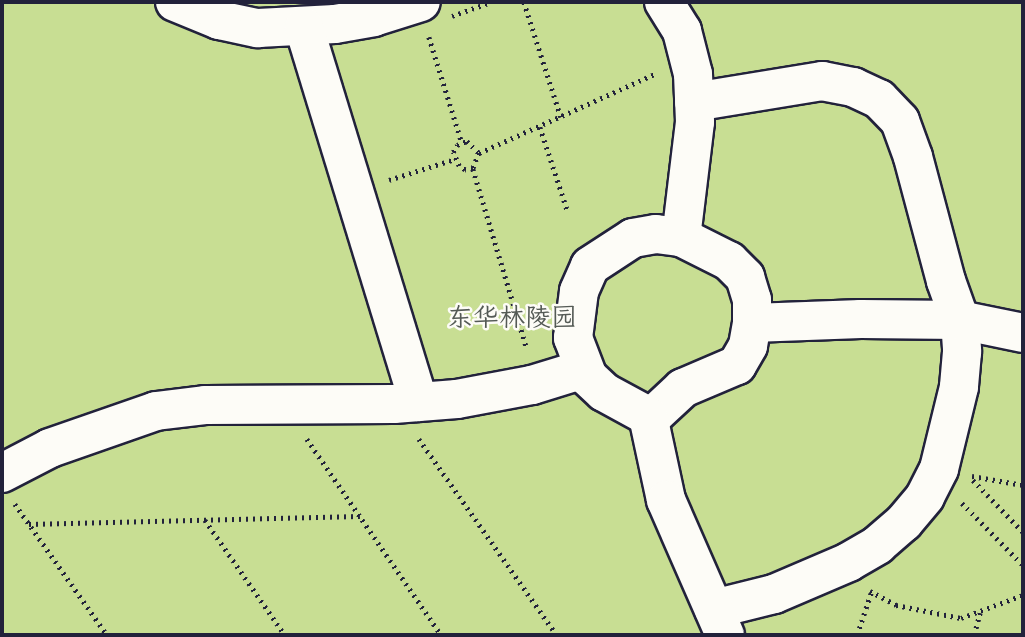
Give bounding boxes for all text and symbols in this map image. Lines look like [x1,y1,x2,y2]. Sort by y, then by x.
park label: 东华林陵园 [447,302,577,334]

